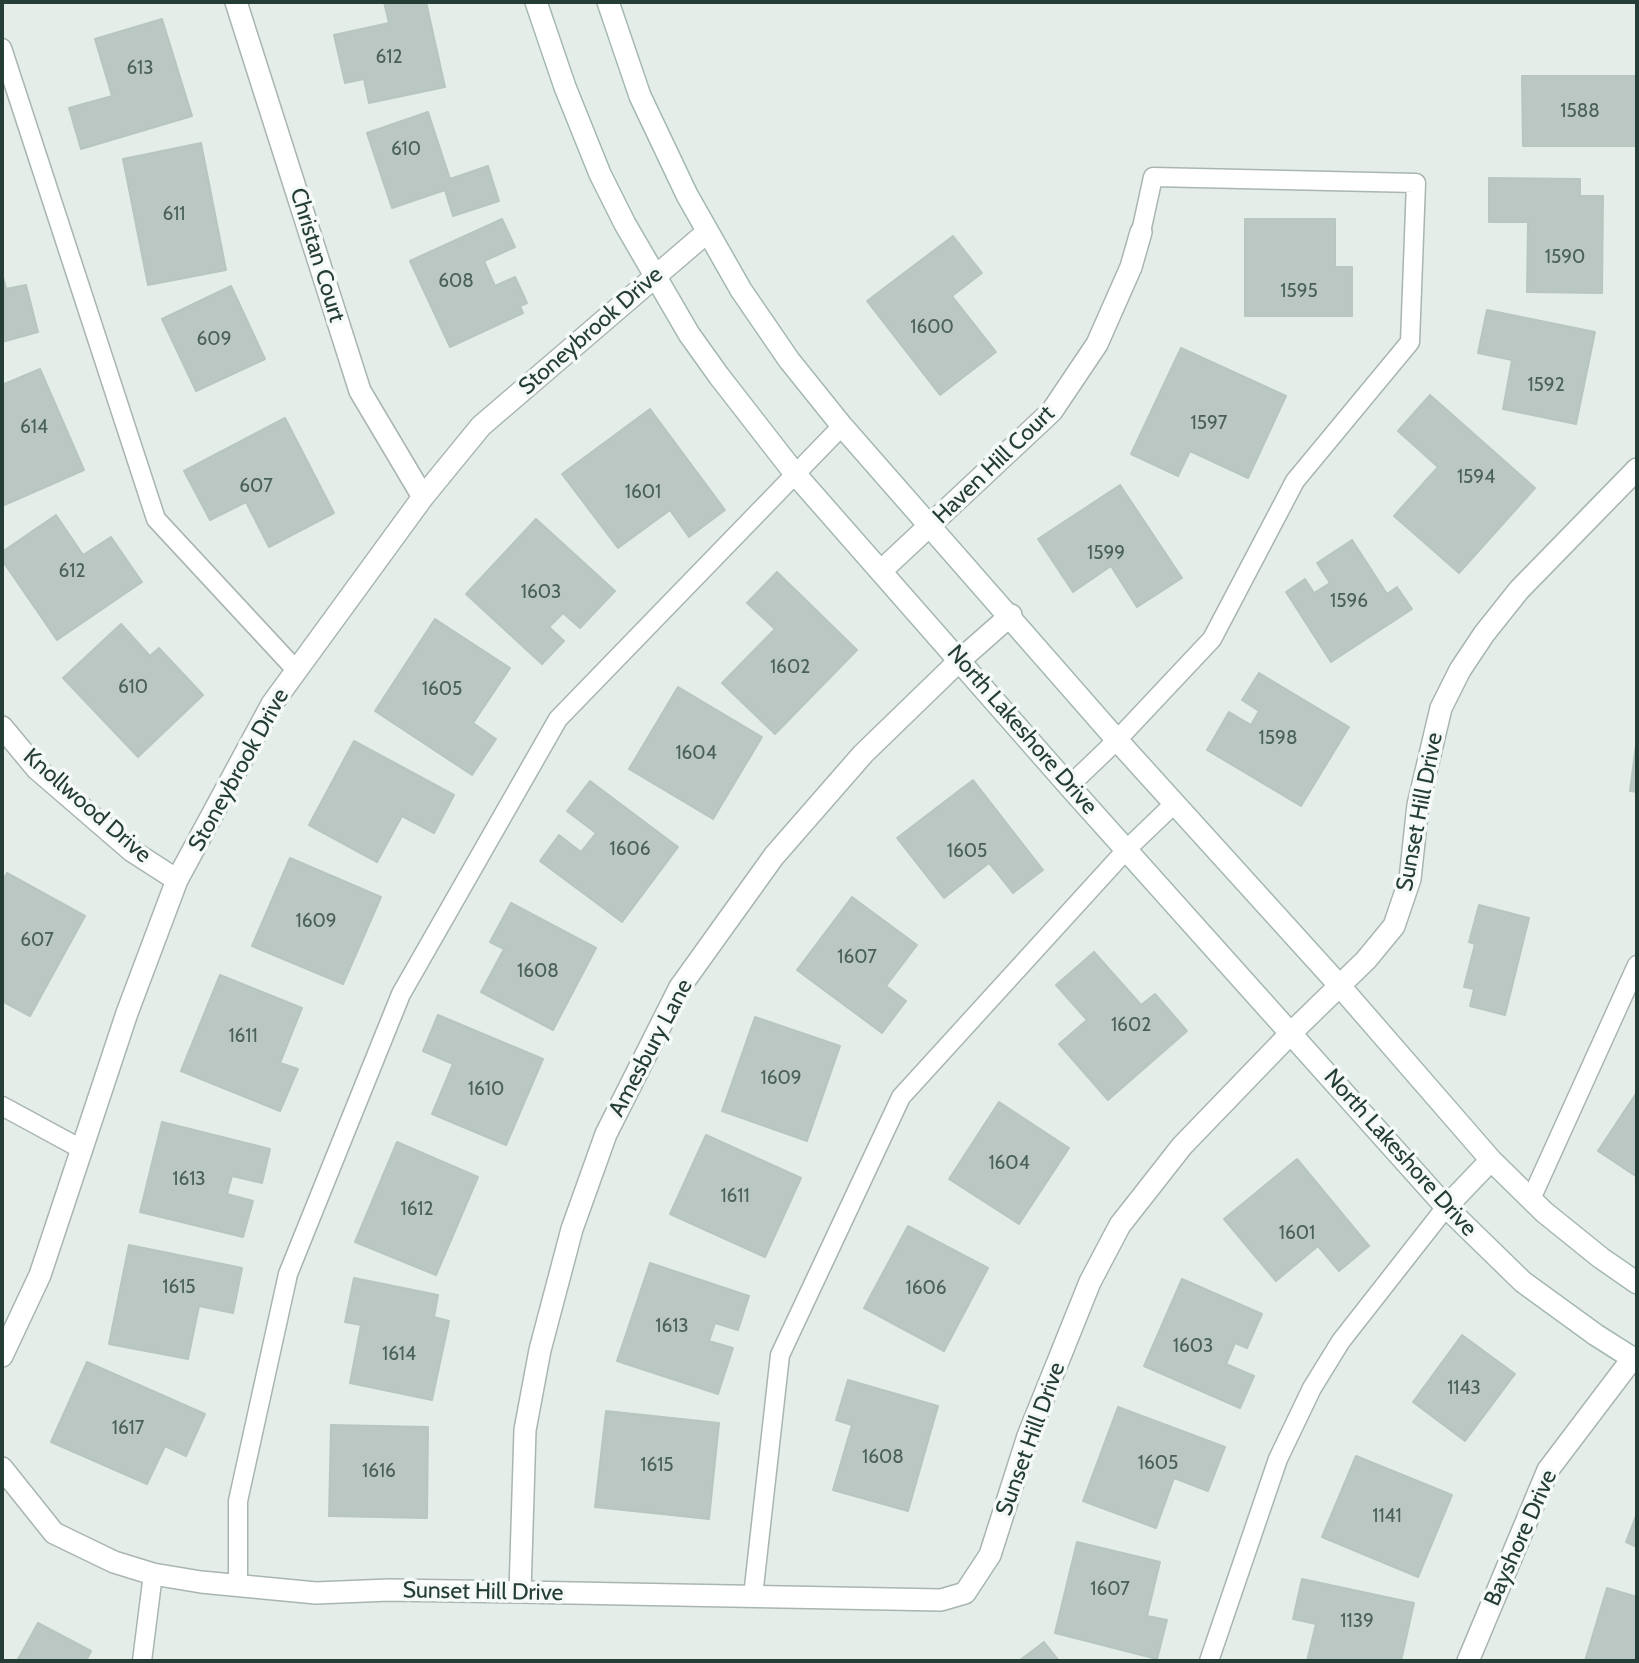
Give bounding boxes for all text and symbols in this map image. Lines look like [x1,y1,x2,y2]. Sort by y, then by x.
house number: 612 [376,46,402,68]
house number: 613 [126,57,154,79]
house number: 1588 [1560,100,1600,122]
house number: 610 [391,138,421,160]
street label: Christan Court [284,185,350,325]
house number: 611 [162,203,186,225]
house number: 1590 [1545,246,1585,268]
street label: Stoneybrook Drive [513,261,669,401]
house number: 608 [438,270,474,292]
house number: 1595 [1280,280,1318,302]
house number: 1600 [910,316,954,338]
house number: 609 [197,328,231,350]
house number: 1592 [1527,374,1565,396]
street label: Haven Hill Court [928,400,1060,530]
house number: 1597 [1191,412,1227,434]
house number: 614 [20,416,48,438]
house number: 1594 [1457,466,1495,488]
house number: 607 [239,475,273,497]
house number: 1601 [625,481,661,503]
house number: 1599 [1087,542,1125,564]
house number: 612 [59,560,85,582]
house number: 1603 [521,581,561,603]
house number: 1596 [1330,590,1368,612]
street label: North Lakeshore Drive [941,640,1103,820]
house number: 1602 [770,656,810,678]
house number: 610 [118,676,148,698]
house number: 1605 [422,678,462,700]
street label: Stoneybrook Drive [183,684,295,856]
house number: 1598 [1259,727,1297,749]
street label: Sunset Hill Drive [1391,730,1449,894]
house number: 1604 [675,742,717,764]
street label: Knollwood Drive [17,743,157,869]
house number: 1606 [609,838,651,860]
house number: 1605 [947,840,987,862]
house number: 1609 [295,910,337,932]
house number: 607 [20,929,54,951]
house number: 1607 [837,946,877,968]
house number: 1608 [517,960,559,982]
street label: Amesbury Lane [603,975,699,1121]
house number: 1602 [1111,1014,1151,1036]
house number: 1611 [228,1025,258,1047]
street label: North Lakeshore Drive [1318,1064,1482,1242]
house number: 1609 [760,1067,802,1089]
house number: 1610 [468,1078,504,1100]
house number: 1604 [988,1152,1030,1174]
house number: 1613 [172,1168,206,1190]
house number: 1611 [720,1185,750,1207]
house number: 1612 [401,1198,433,1220]
house number: 1601 [1279,1222,1315,1244]
house number: 1615 [162,1276,196,1298]
house number: 1606 [905,1277,947,1299]
house number: 1613 [655,1315,689,1337]
house number: 1603 [1173,1335,1213,1357]
house number: 1614 [382,1343,416,1365]
street label: Sunset Hill Drive [991,1359,1071,1519]
house number: 1143 [1447,1377,1481,1399]
house number: 1617 [112,1417,144,1439]
house number: 1608 [862,1446,904,1468]
house number: 1605 [1138,1452,1178,1474]
house number: 1615 [640,1454,674,1476]
house number: 1616 [362,1460,396,1482]
street label: Bayshore Drive [1479,1466,1563,1610]
house number: 1141 [1372,1505,1402,1527]
street label: Sunset Hill Drive [402,1577,564,1607]
house number: 1607 [1090,1578,1130,1600]
house number: 1139 [1340,1610,1374,1632]

